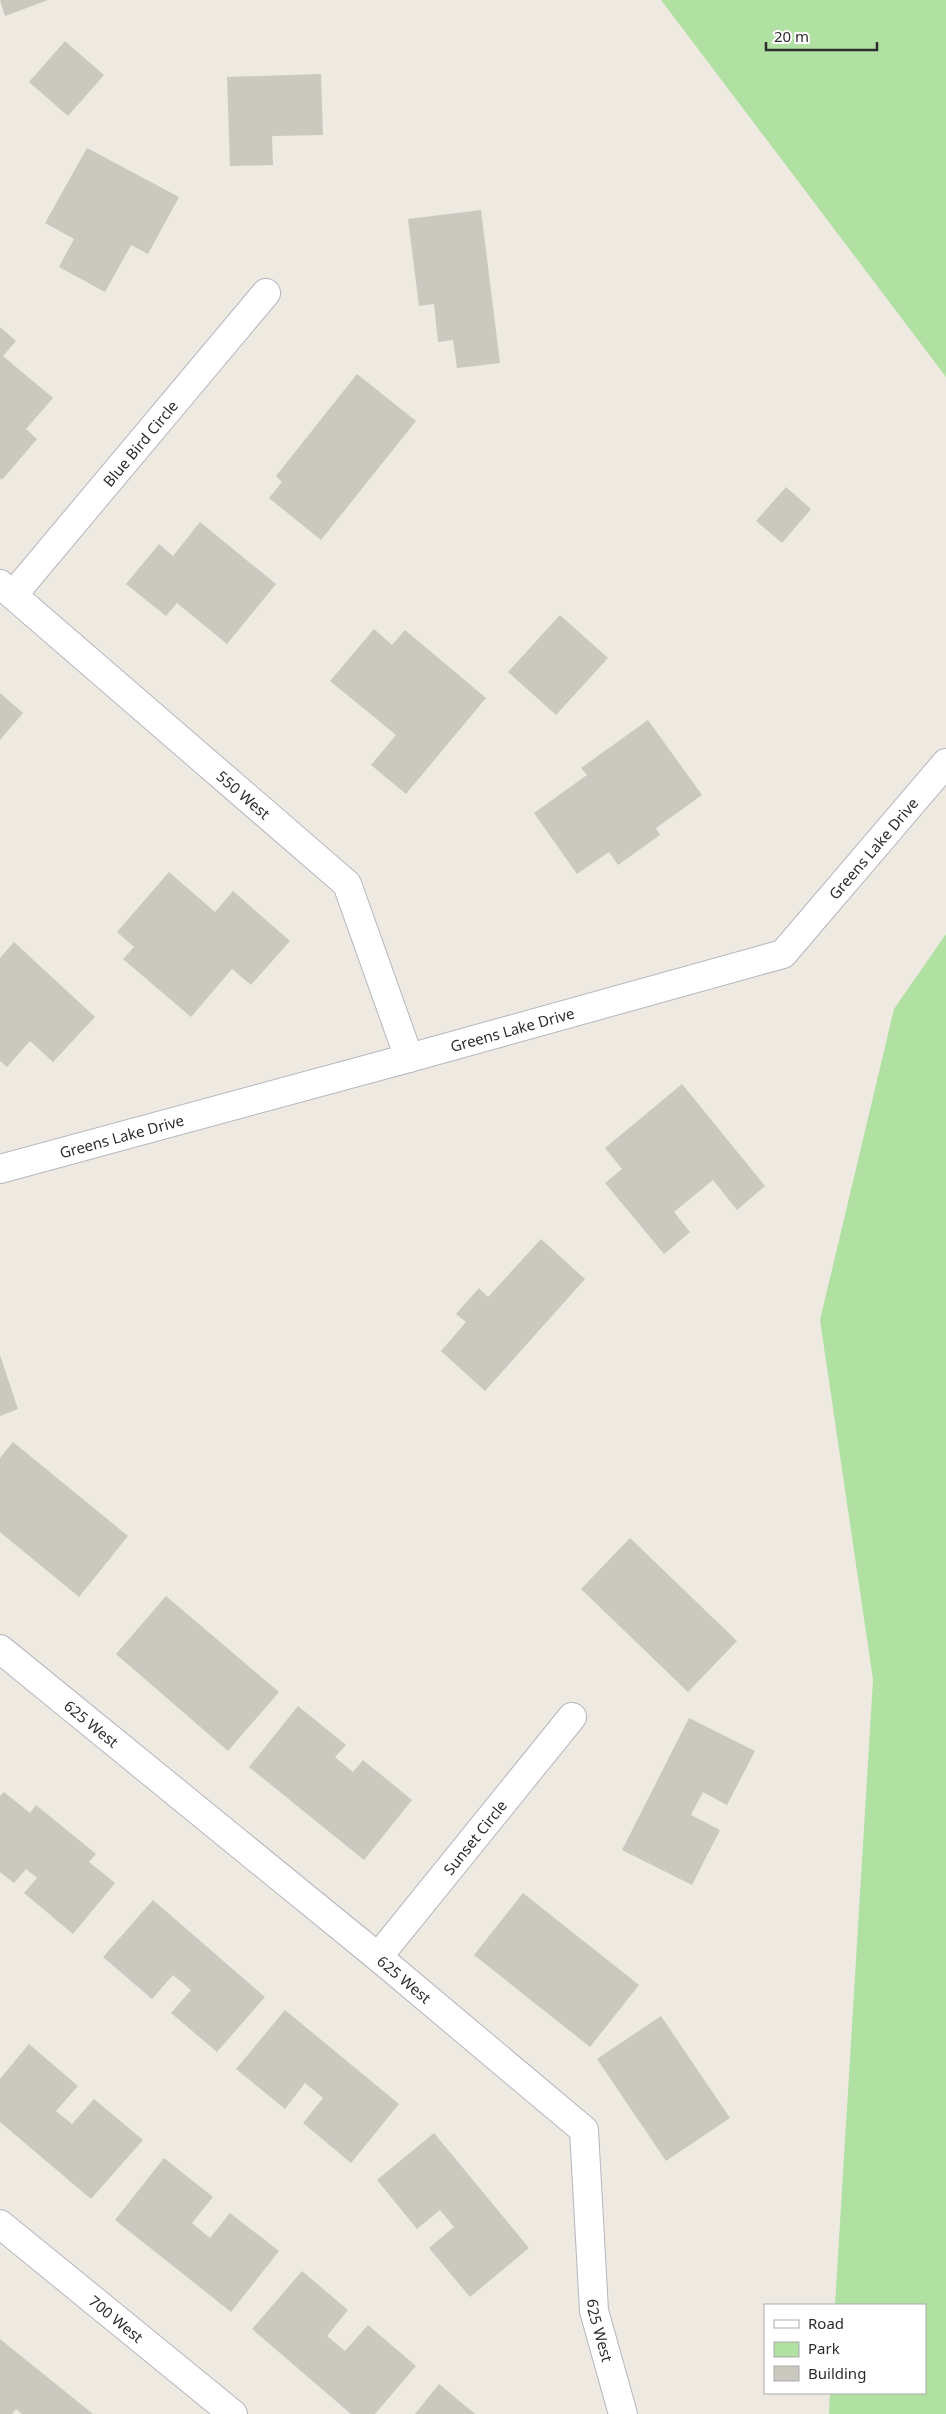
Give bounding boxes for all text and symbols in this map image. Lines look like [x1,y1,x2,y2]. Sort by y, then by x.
scale bar [766,20,877,52]
text: 20 m [774,26,809,46]
street label: Blue Bird Circle [98,396,182,491]
street label: 550 West [213,766,275,824]
street label: Greens Lake Drive [824,793,922,903]
street label: Greens Lake Drive [448,1003,577,1056]
street label: Greens Lake Drive [57,1110,186,1162]
street label: 625 West [60,1695,123,1752]
street label: Sunset Circle [439,1796,511,1879]
street label: 625 West [373,1951,436,2008]
street label: 700 West [85,2291,148,2347]
street label: 625 West [583,2298,618,2365]
legend [764,2304,926,2394]
text: Road [808,2313,844,2333]
text: Park [808,2338,840,2358]
text: Building [808,2363,866,2383]

